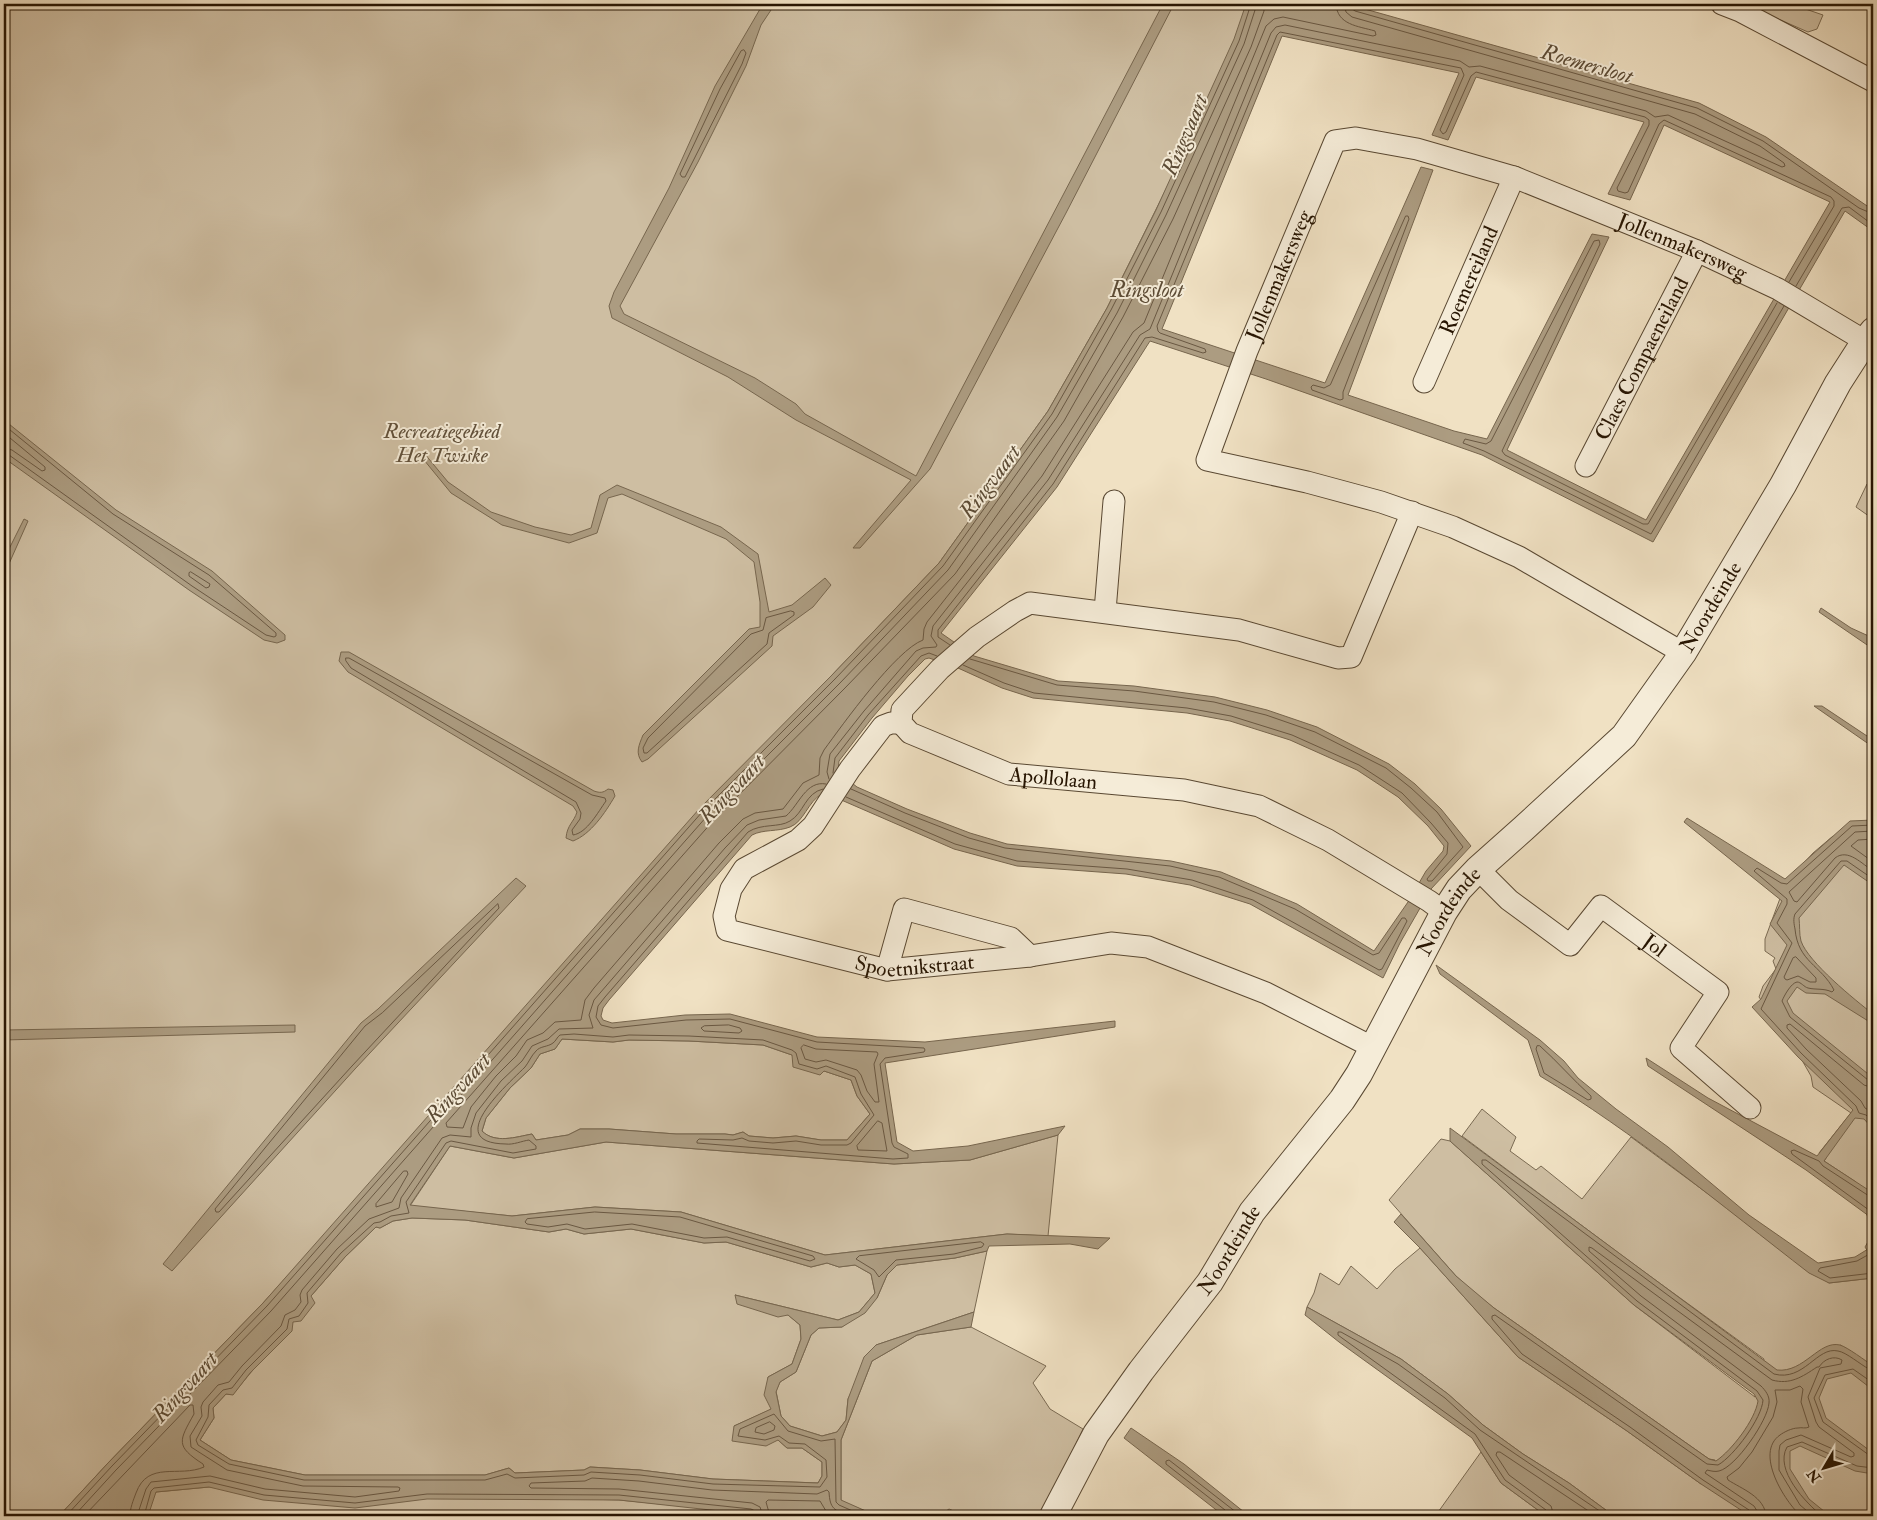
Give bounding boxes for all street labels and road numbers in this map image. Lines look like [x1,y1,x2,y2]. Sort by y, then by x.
street label: Jollenmakersweg [1239,205,1318,345]
street label: Jollenmakersweg [1613,206,1752,287]
street label: Roemereiland [1433,221,1505,339]
street label: Claes Compaeneiland [1588,272,1695,445]
street label: Noordeinde [1673,556,1748,657]
street label: Apollolaan [1007,761,1099,796]
street label: Noordeinde [1410,861,1487,960]
street label: Jol [1636,927,1673,964]
street label: Spoetnikstraat [852,948,976,983]
street label: Noordeinde [1191,1199,1267,1301]

